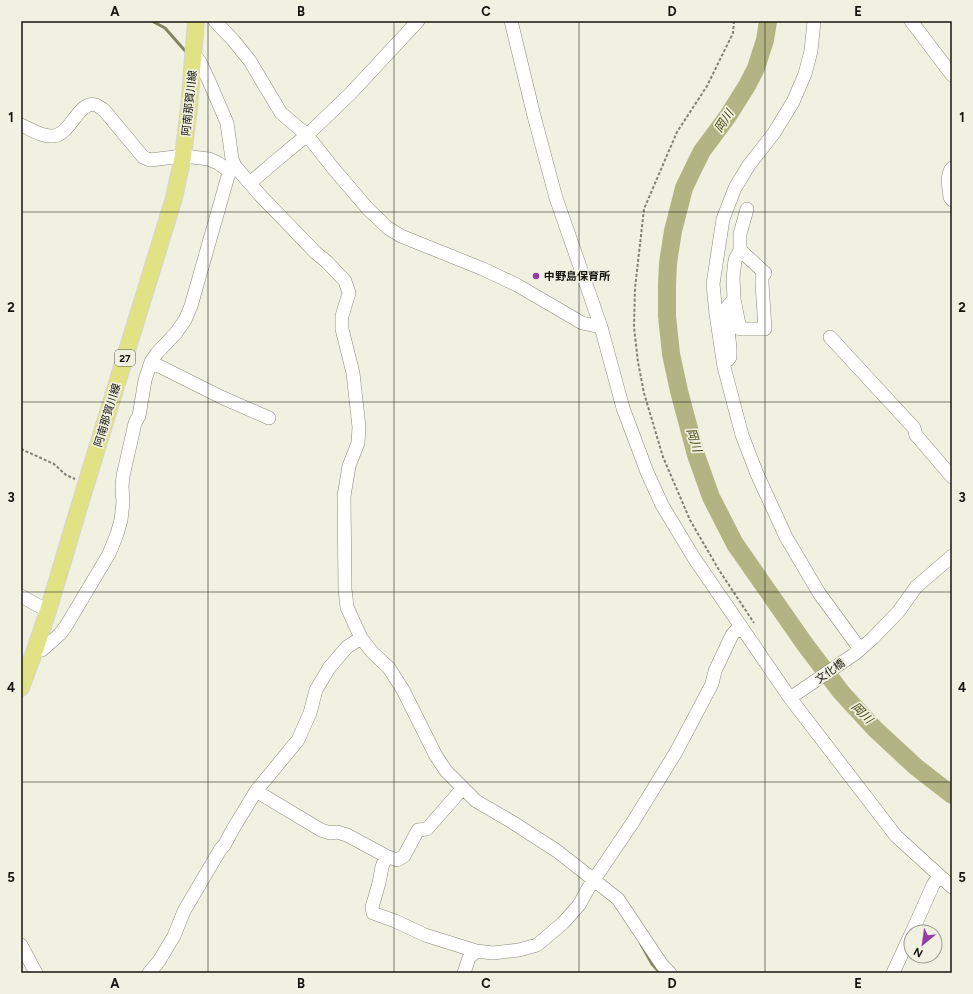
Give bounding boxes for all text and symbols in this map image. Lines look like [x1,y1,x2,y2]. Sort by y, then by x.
text: A [110,4,120,19]
text: B [297,4,305,19]
text: C [481,4,491,19]
text: D [667,4,677,19]
text: E [854,4,862,19]
street label: 阿南那賀川線 [180,70,199,137]
water label: 岡川 [712,105,737,135]
text: 1 [8,110,14,125]
text: 1 [959,110,965,125]
place label: 中野島保育所 [544,270,610,283]
marker: 中野島保育所 [531,271,541,281]
text: 2 [7,300,15,315]
text: 2 [958,300,966,315]
road number: 27 [115,350,135,366]
street label: 阿南那賀川線 [92,382,123,449]
water label: 岡川 [684,426,705,455]
text: 3 [7,490,15,505]
text: 3 [958,490,966,505]
street label: 文化橋 [813,657,848,686]
text: 4 [7,680,15,695]
text: 4 [958,680,966,695]
water label: 岡川 [849,700,877,728]
text: 5 [7,870,15,885]
text: 5 [958,870,966,885]
north arrow [903,924,943,964]
text: N [912,945,925,960]
text: A [110,976,120,991]
text: B [297,976,305,991]
text: C [481,976,491,991]
text: D [667,976,677,991]
text: E [854,976,862,991]

